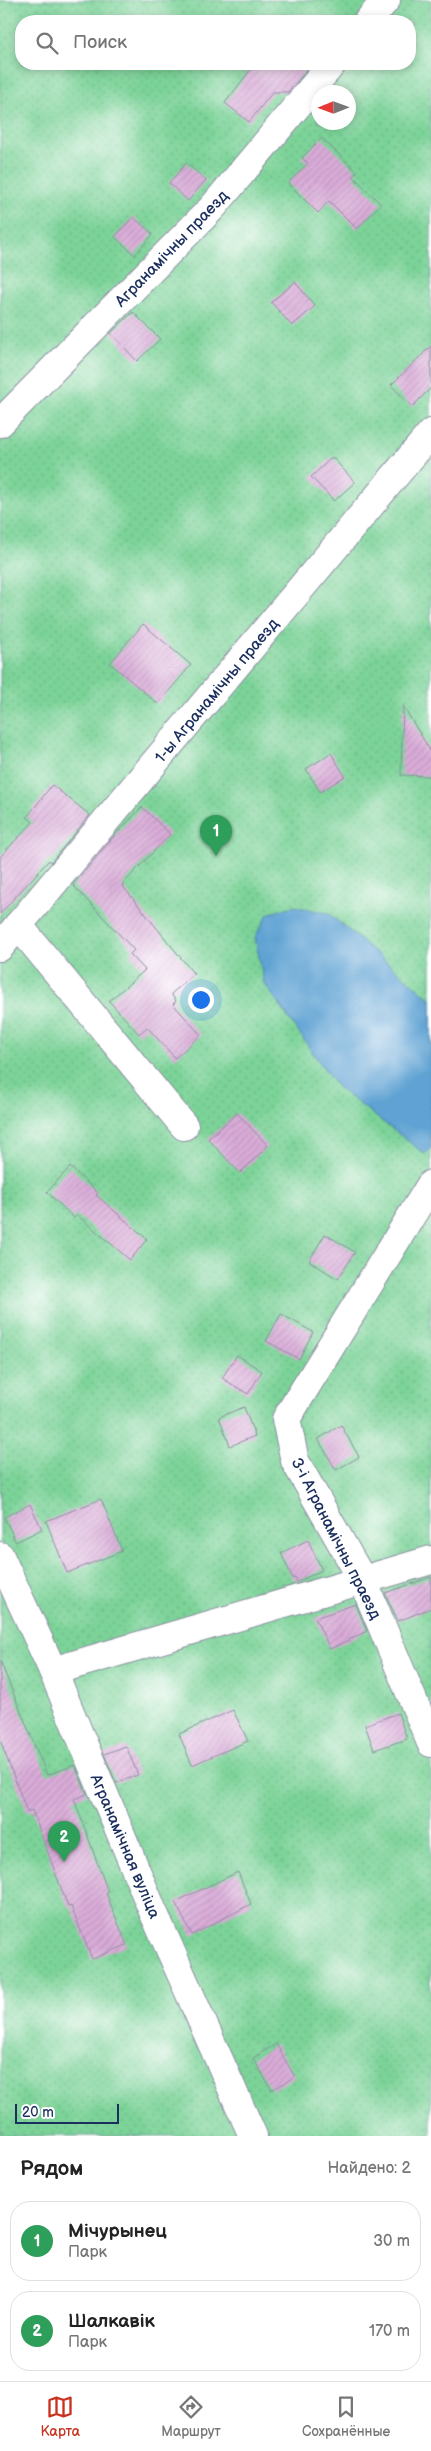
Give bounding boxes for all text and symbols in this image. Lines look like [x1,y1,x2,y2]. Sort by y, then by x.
search box [15,15,416,70]
icon: search [33,29,61,57]
text: Поиск [73,31,127,54]
north arrow [311,85,356,130]
street label: Агранамічны праезд [111,187,233,312]
street label: 1-ы Агранамічны праезд [151,615,283,767]
pin: 1 [200,815,232,856]
your location [188,987,214,1013]
street label: 3-і Агранамічны праезд [287,1455,385,1623]
street label: Агранамічная вуліца [85,1771,164,1922]
pin: 2 [48,1821,80,1862]
scale bar [15,2101,119,2124]
text: 20 m [22,2104,54,2121]
text: Рядом [20,2156,83,2181]
text: Найдено: 2 [327,2159,411,2178]
text: Мічурынец [68,2220,167,2243]
text: 1 [34,2232,40,2251]
text: 30 m [373,2232,410,2251]
text: Парк [68,2243,107,2262]
text: Шалкавік [68,2310,155,2333]
text: 2 [32,2322,42,2341]
text: 170 m [369,2322,410,2341]
text: Парк [68,2333,107,2352]
tab: Карта [41,2393,80,2440]
tab: Маршрут [161,2393,221,2440]
tab: Сохранённые [302,2393,390,2440]

